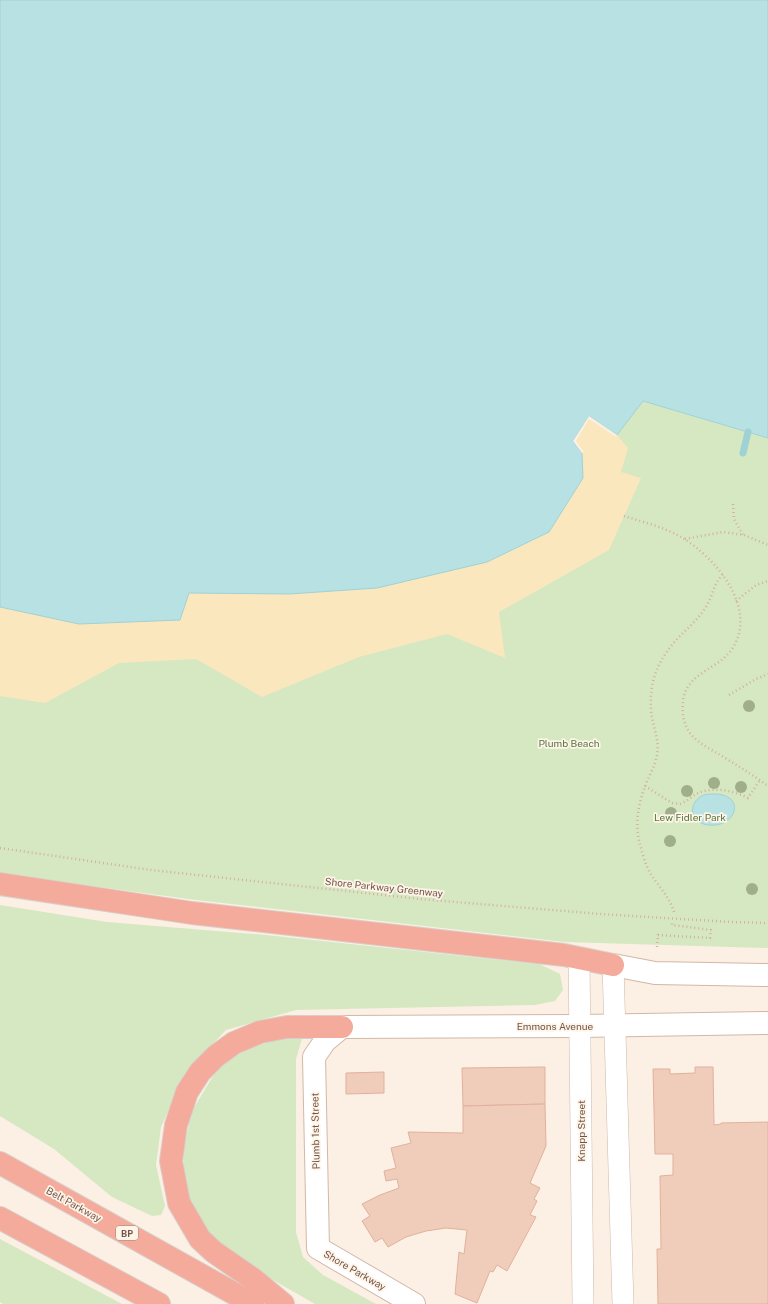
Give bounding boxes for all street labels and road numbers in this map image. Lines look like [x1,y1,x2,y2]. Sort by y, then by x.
street label: Shore Parkway Greenway [324,875,444,899]
street label: Emmons Avenue [517,1020,594,1032]
street label: Plumb 1st Street [308,1092,322,1169]
street label: Knapp Street [575,1100,587,1162]
street label: Belt Parkway [44,1184,104,1224]
road number: BP [116,1226,138,1240]
street label: Shore Parkway [322,1247,389,1293]

